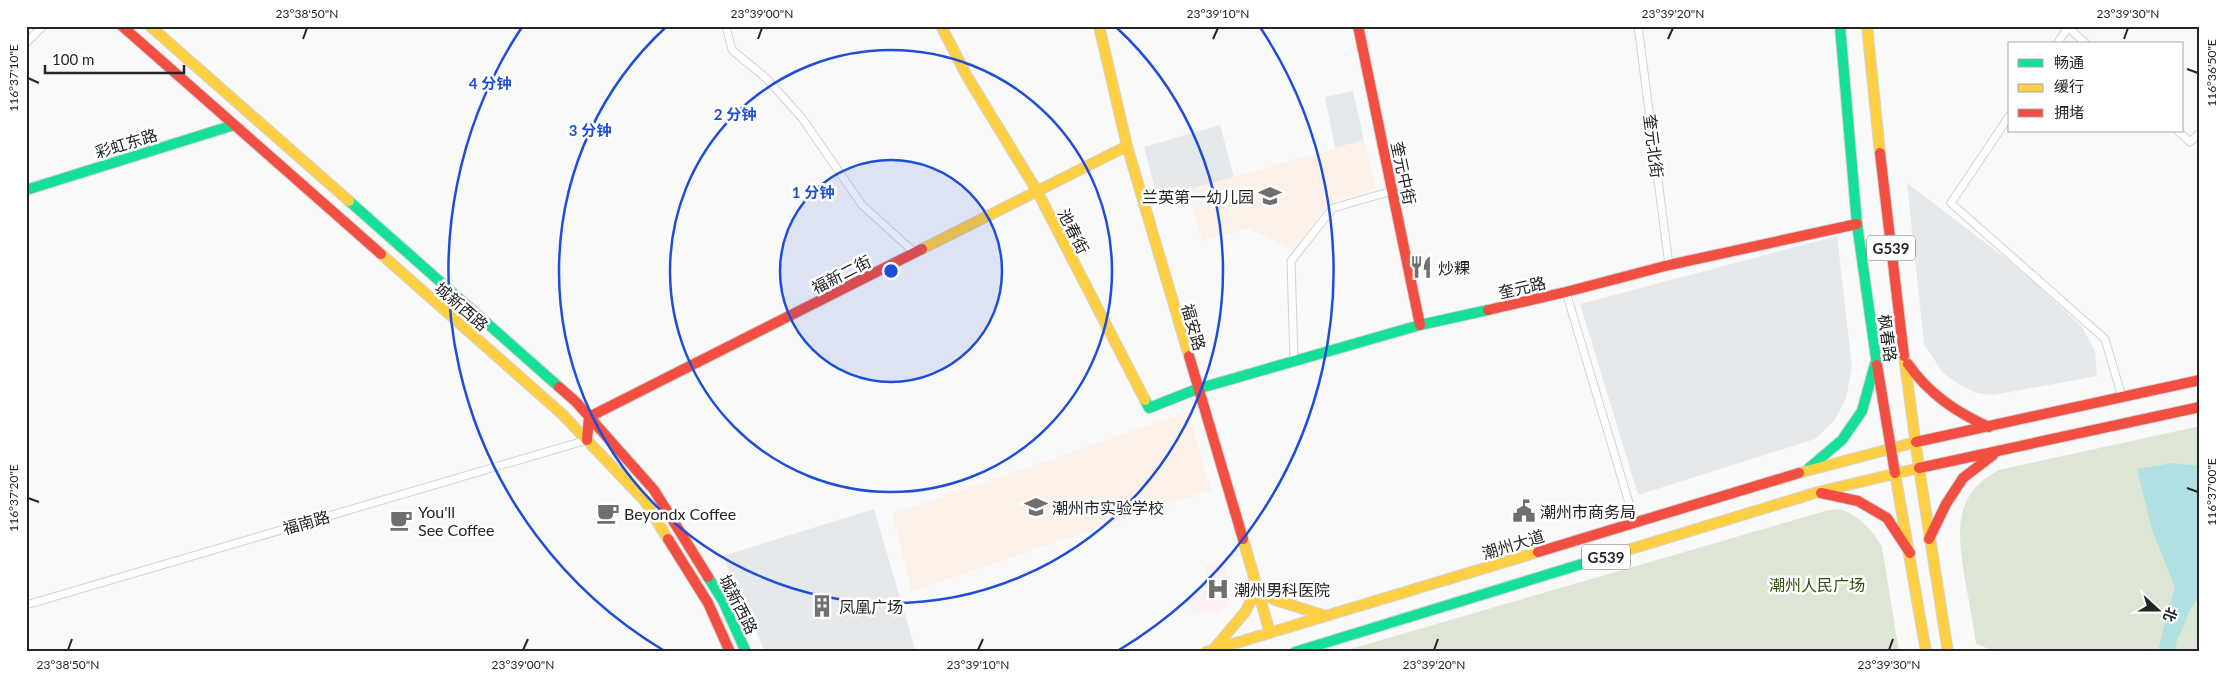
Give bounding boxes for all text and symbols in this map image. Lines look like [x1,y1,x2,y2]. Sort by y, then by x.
text: 23°38'50"N [276,6,338,21]
text: 23°39'00"N [731,6,793,21]
text: 23°39'10"N [1187,6,1249,21]
text: 23°39'20"N [1642,6,1704,21]
text: 23°39'30"N [2097,6,2159,21]
text: 116°36'50"E [2204,39,2219,107]
scale bar [45,42,184,74]
legend [2008,42,2184,132]
text: 116°37'10"E [6,44,21,112]
text: 100 m [52,50,94,68]
text: 畅通 [2054,53,2084,71]
text: 4 分钟 [469,74,511,92]
text: 缓行 [2054,77,2084,95]
text: 拥堵 [2054,103,2084,121]
text: 2 分钟 [714,105,756,123]
street label: 奎元北街 [1641,113,1667,179]
text: 3 分钟 [569,121,611,139]
street label: 彩虹东路 [93,125,159,161]
street label: 奎元中街 [1388,140,1420,206]
text: 1 分钟 [792,183,834,201]
school or university icon: 兰英第一幼儿园 [1257,183,1283,209]
place label: 兰英第一幼儿园 [1142,187,1254,206]
street label: 池春街 [1055,205,1093,257]
road number: G539 [1867,236,1915,260]
street label: 福新二街 [808,251,874,297]
restaurant icon: 炒粿 [1408,254,1434,280]
place label: 炒粿 [1438,258,1470,277]
centre of rings [882,262,900,280]
street label: 奎元路 [1496,272,1548,302]
street label: 城新西路 [432,278,492,334]
street label: 福安路 [1178,301,1210,353]
street label: 枫春路 [1875,313,1901,363]
text: 116°37'00"E [2204,458,2219,526]
text: 116°37'20"E [6,464,21,532]
school or university icon: 潮州市实验学校 [1023,494,1049,520]
place label: 潮州市实验学校 [1052,498,1164,517]
public building icon: 潮州市商务局 [1511,498,1537,524]
cafe icon: Beyondx Coffee [595,500,621,526]
place label: You'll See Coffee [418,502,494,539]
place label: 潮州市商务局 [1540,502,1636,521]
place label: Beyondx Coffee [624,504,736,523]
street label: 福南路 [280,506,332,538]
cafe icon: You'll See Coffee [388,507,414,533]
street label: 潮州大道 [1480,526,1546,562]
road number: G539 [1582,544,1630,570]
street label: 城新西路 [716,571,762,637]
park label: 潮州人民广场 [1769,575,1865,594]
hospital icon: 潮州男科医院 [1205,576,1231,602]
place label: 潮州男科医院 [1234,580,1330,599]
north arrow [2134,586,2184,636]
building icon: 凤凰广场 [809,593,835,619]
place label: 凤凰广场 [839,597,903,616]
text: 北 [2160,605,2181,624]
text: 23°38'50"N [37,657,99,672]
text: 23°39'00"N [492,657,554,672]
text: 23°39'10"N [947,657,1009,672]
text: 23°39'20"N [1403,657,1465,672]
text: 23°39'30"N [1858,657,1920,672]

